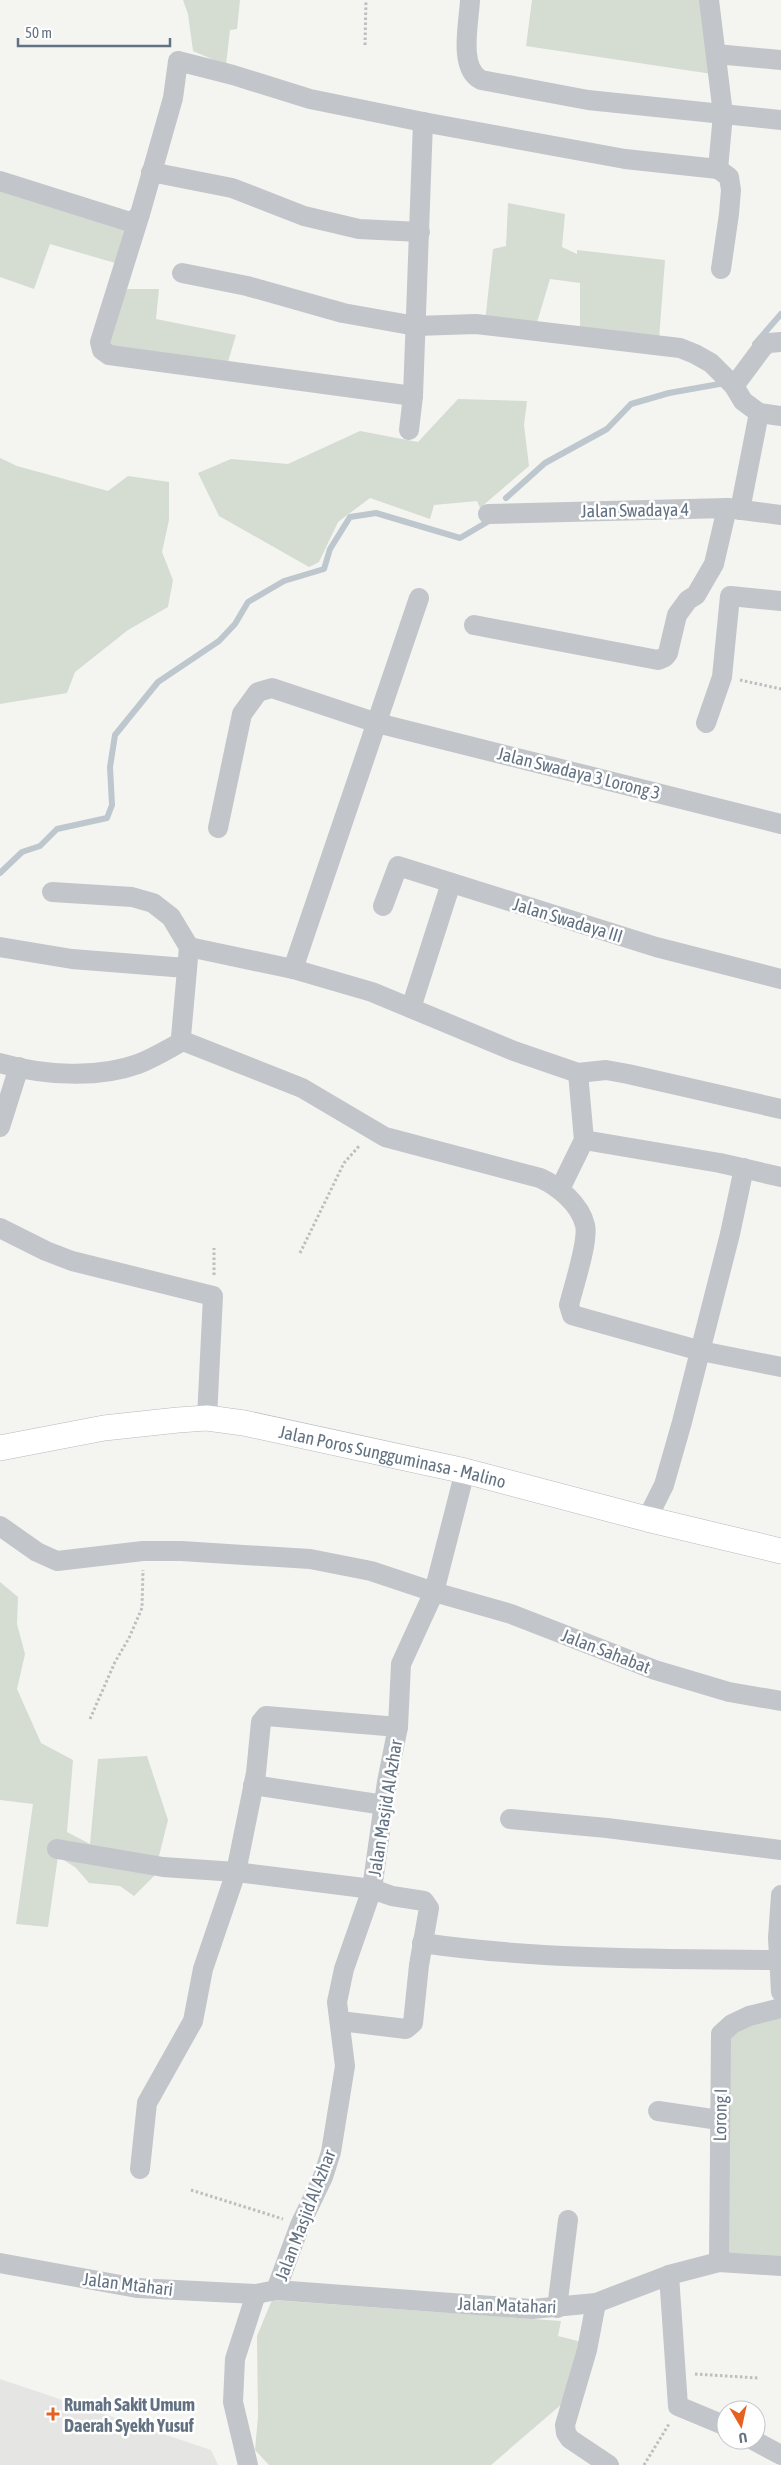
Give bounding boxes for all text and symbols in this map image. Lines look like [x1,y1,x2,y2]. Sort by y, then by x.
scale bar [18,15,170,47]
text: 50 m [25,24,52,41]
street label: Jalan Swadaya 4 [581,499,689,521]
street label: Jalan Swadaya 3 Lorong 3 [495,743,663,803]
street label: Jalan Swadaya III [511,893,625,947]
street label: Jalan Poros Sungguminasa - Malino [277,1420,508,1492]
street label: Jalan Sahabat [559,1624,653,1678]
street label: Jalan Masjid Al Azhar [364,1737,406,1878]
street label: Lorong I [709,2088,731,2142]
street label: Jalan Masjid Al Azhar [270,2146,340,2283]
street label: Jalan Mtahari [82,2268,174,2300]
street label: Jalan Matahari [457,2293,557,2317]
place label: Rumah Sakit Umum Daerah Syekh Yusuf [64,2394,195,2436]
north arrow [716,2400,766,2450]
marker: Rumah Sakit Umum Daerah Syekh Yusuf [46,2407,60,2421]
text: U [738,2429,748,2446]

